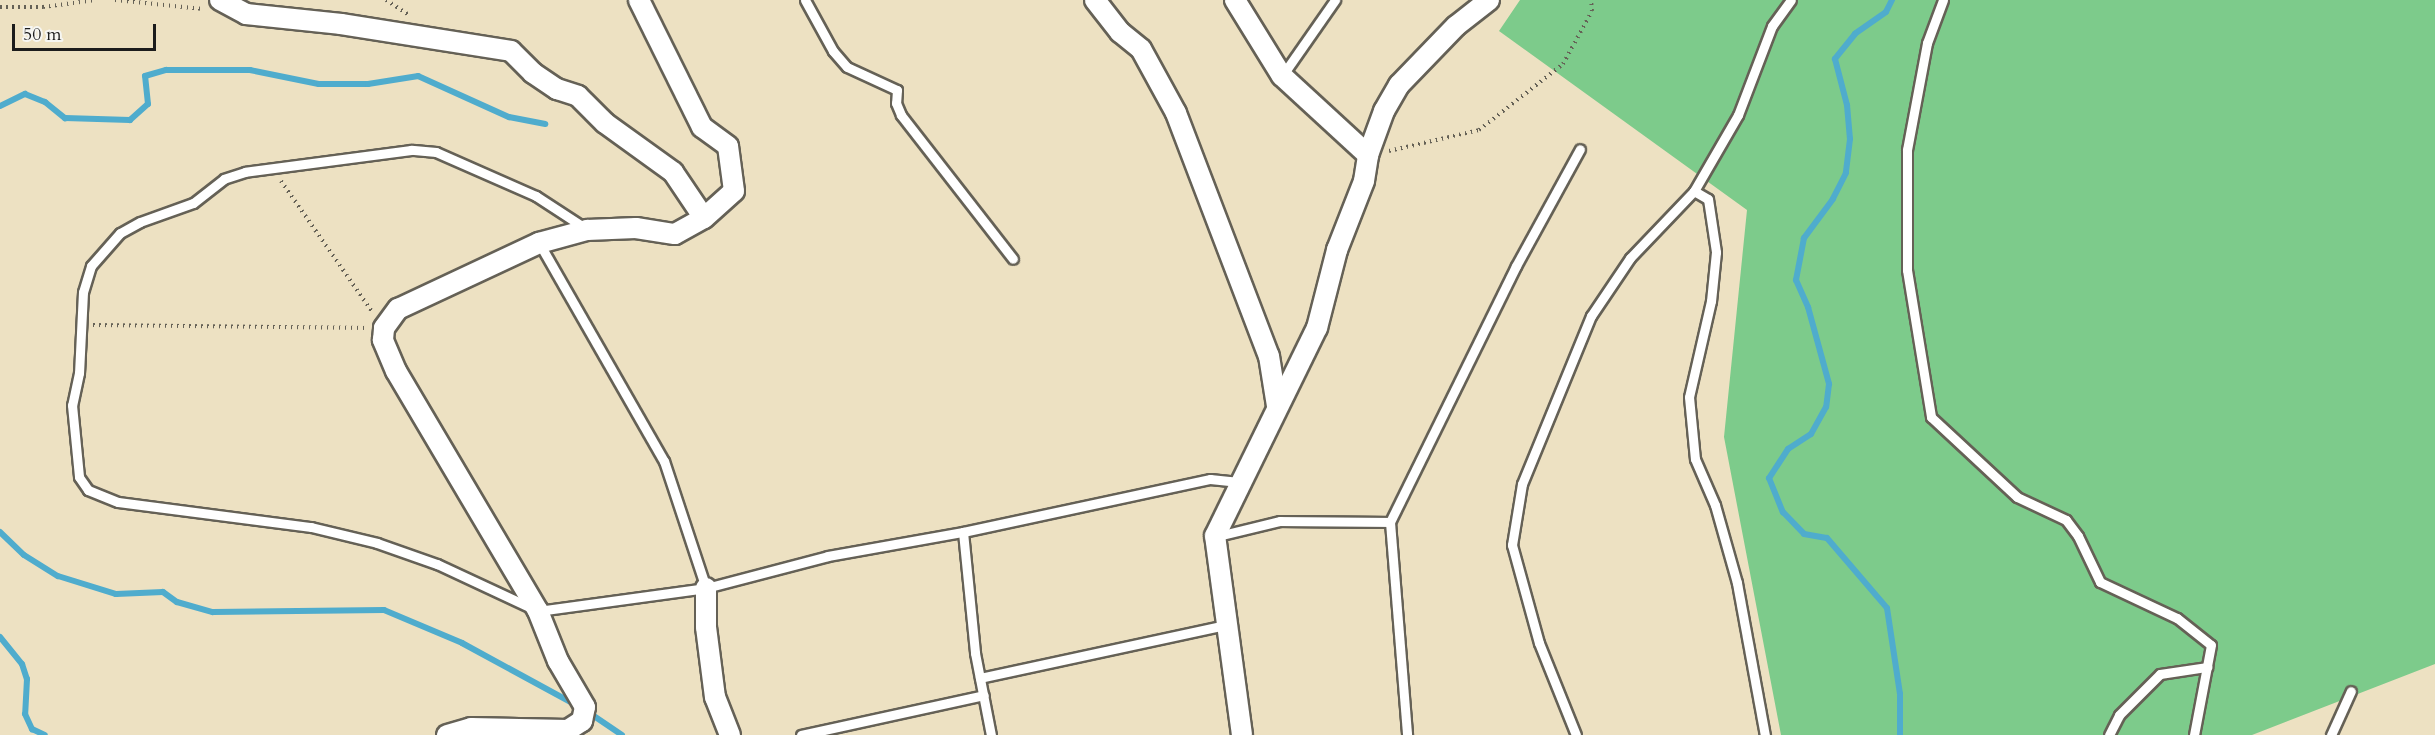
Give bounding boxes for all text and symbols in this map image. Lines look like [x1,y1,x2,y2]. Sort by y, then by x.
scale bar [15,12,159,50]
text: 50 m [23,22,62,47]

